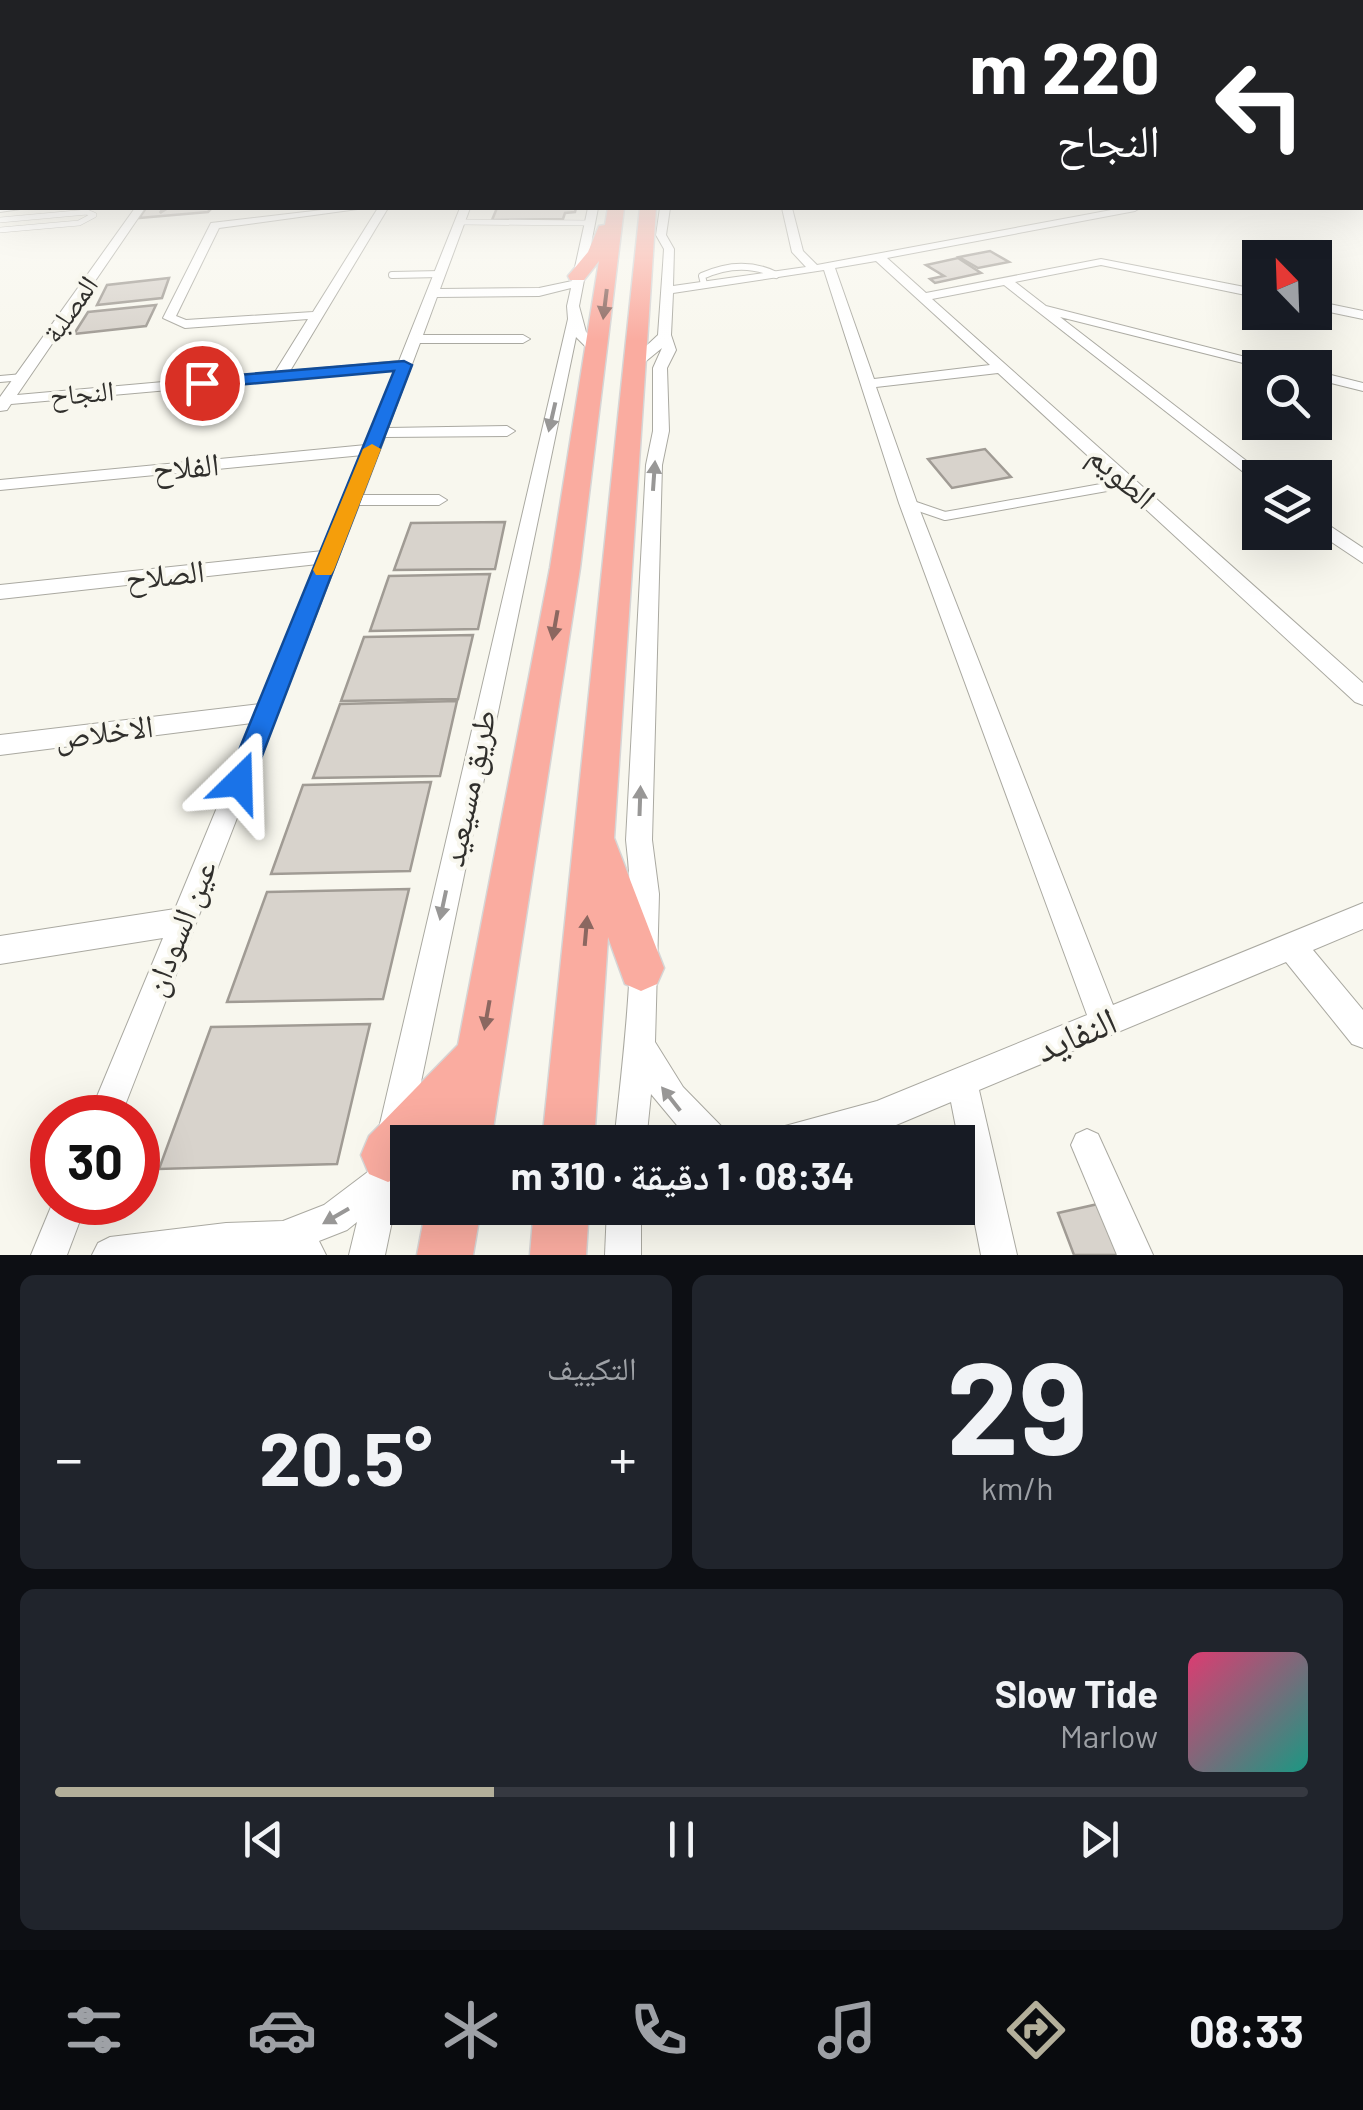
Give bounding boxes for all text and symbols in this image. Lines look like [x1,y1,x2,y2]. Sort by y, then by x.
text: 220 m [969,24,1160,108]
icon: left [1195,40,1325,170]
text: النجاح [1057,112,1160,166]
north arrow [1242,240,1332,330]
map controls [1242,240,1332,550]
street label: المصلبة [34,269,104,348]
one-way arrow [596,289,612,321]
pin [160,341,245,426]
button: search [1242,350,1332,440]
icon: arrive [175,356,230,411]
street label: النجاح [48,372,116,414]
one-way arrow [544,402,559,433]
street label: الطويم [1079,436,1165,518]
street label: الفلاح [151,443,221,490]
one-way arrow [647,460,663,492]
button: layers [1242,460,1332,550]
street label: الصلاح [123,550,206,599]
one-way arrow [547,610,562,642]
street label: الاخلاص [52,705,156,758]
street label: طريق مسيعيد [432,706,505,870]
position arrow [187,730,291,834]
one-way arrow [633,785,649,817]
street label: عين السودان [134,854,225,1002]
one-way arrow [435,890,451,921]
one-way arrow [578,915,594,947]
street label: النفايد [1028,996,1123,1071]
one-way arrow [479,999,494,1031]
one-way arrow [661,1086,682,1112]
speed limit sign: 30 [30,1095,160,1225]
text: 08:34 · 1 دقيقة · 310 m [511,1152,854,1198]
one-way arrow [322,1207,351,1224]
text: 29 [946,1325,1088,1481]
text: التكييف [547,1348,637,1386]
text: 20.5° [259,1411,433,1501]
text: − [55,1424,83,1490]
text: + [609,1424,636,1490]
text: km/h [981,1468,1053,1506]
text: Slow Tide [995,1670,1158,1716]
text: Marlow [1060,1716,1158,1754]
icon: previous [236,1812,291,1867]
icon: pause [654,1812,709,1867]
icon: next [1072,1812,1127,1867]
icon: filters [59,1995,129,2065]
icon: car [247,1995,317,2065]
icon: climate [436,1995,506,2065]
icon: phone [624,1995,694,2065]
icon: music [812,1995,882,2065]
icon: directions [1001,1995,1071,2065]
text: 08:33 [1189,2003,1304,2057]

